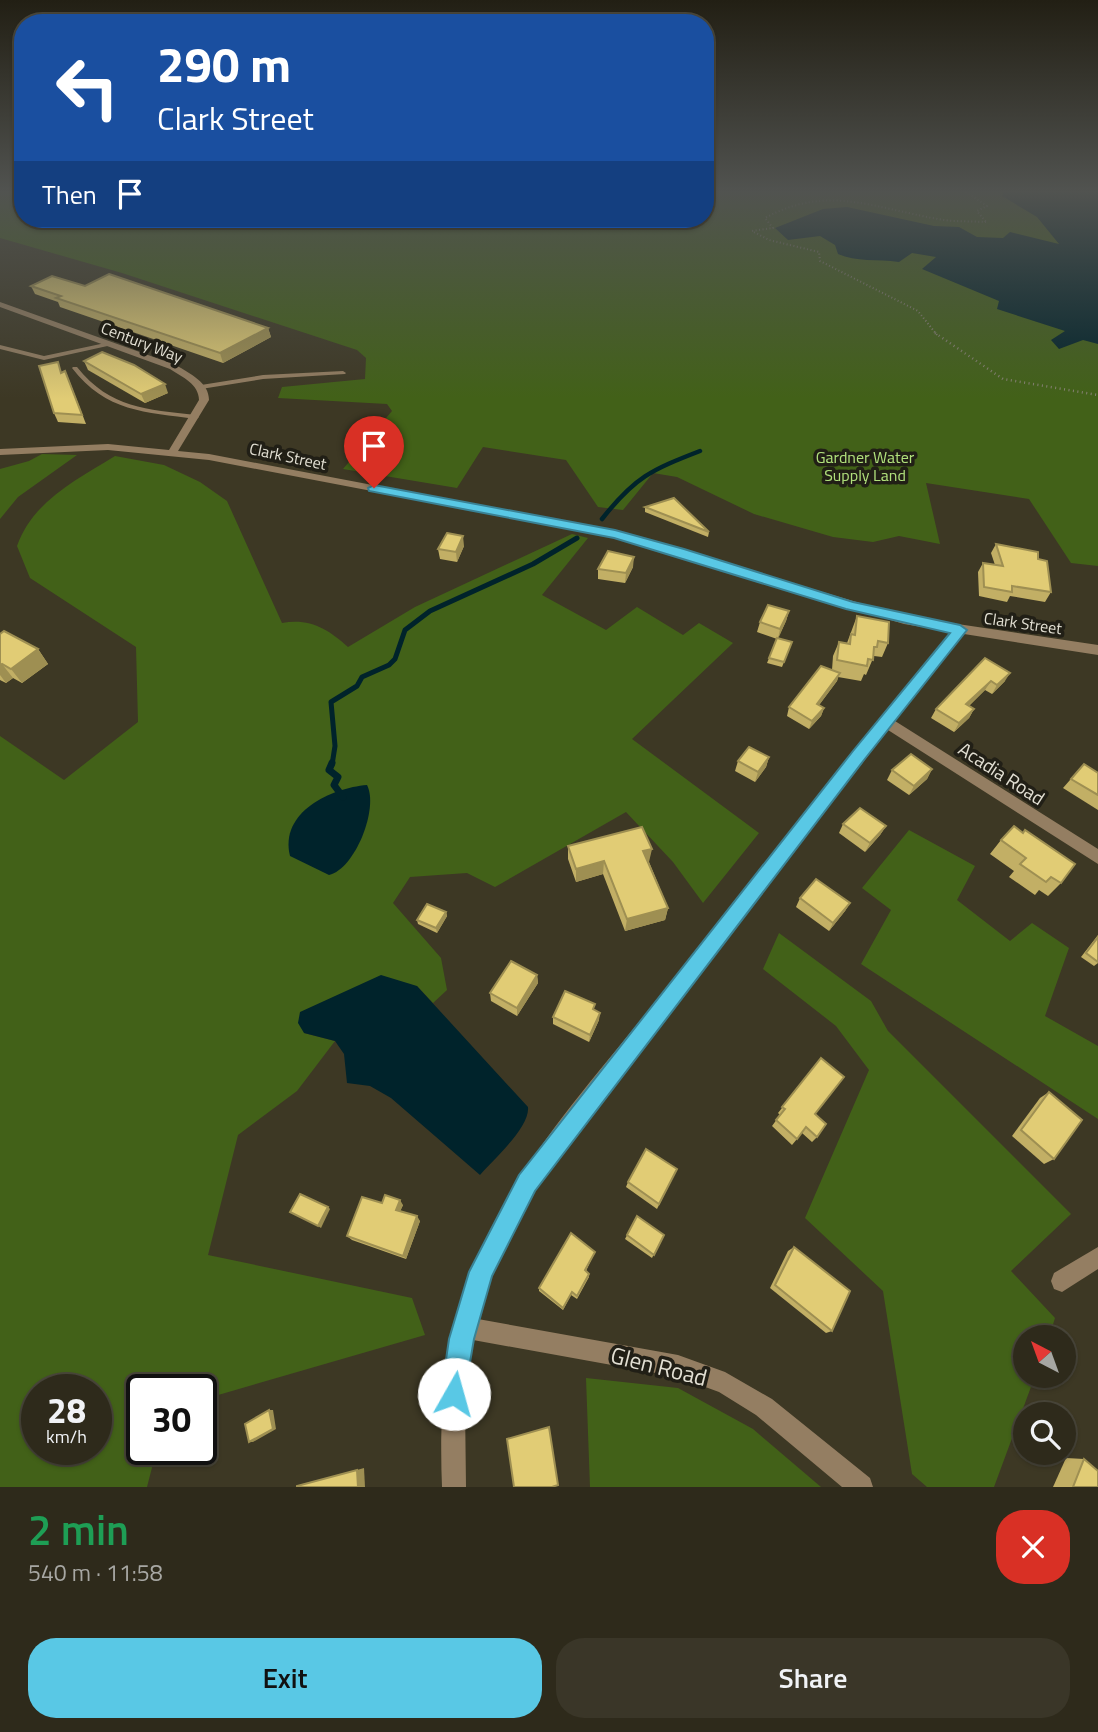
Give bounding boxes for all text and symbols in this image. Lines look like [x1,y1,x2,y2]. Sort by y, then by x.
text: 290 m [157,26,291,101]
icon: left [42,42,133,133]
text: Clark Street [157,94,314,142]
text: Then [42,175,97,214]
icon: arrive [111,175,149,213]
street label: Century Way [98,315,187,369]
pin [344,416,404,488]
icon: arrive [355,427,393,465]
street label: Clark Street [247,436,329,476]
park label: Gardner Water Supply Land [816,445,915,487]
street label: Clark Street [983,606,1064,640]
street label: Acadia Road [953,734,1051,812]
north arrow [1013,1325,1076,1388]
map controls [1013,1325,1076,1465]
street label: Glen Road [607,1337,711,1395]
position arrow [417,1357,491,1431]
speed limit sign: 30 [126,1374,217,1465]
text: 28 [47,1383,86,1437]
button: search [1013,1402,1076,1465]
text: km/h [46,1423,87,1450]
text: 2 min [28,1497,129,1561]
button: close [996,1510,1070,1584]
text: 540 m · 11:58 [28,1555,163,1590]
button: Exit [28,1638,542,1718]
button: Share [556,1638,1070,1718]

